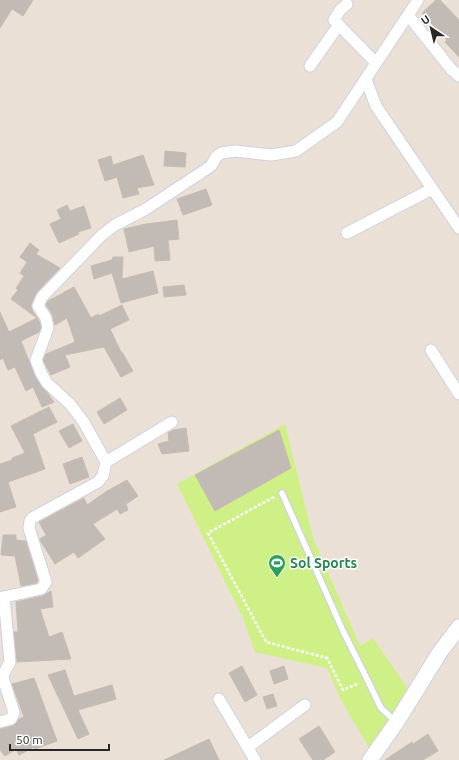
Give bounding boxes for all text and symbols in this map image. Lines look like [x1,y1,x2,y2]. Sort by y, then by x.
north arrow [411,8,451,48]
text: U [419,13,432,27]
sports icon: Sol Sports [267,553,287,578]
place label: Sol Sports [290,555,357,571]
scale bar [10,726,109,752]
text: 50 m [16,733,43,746]

